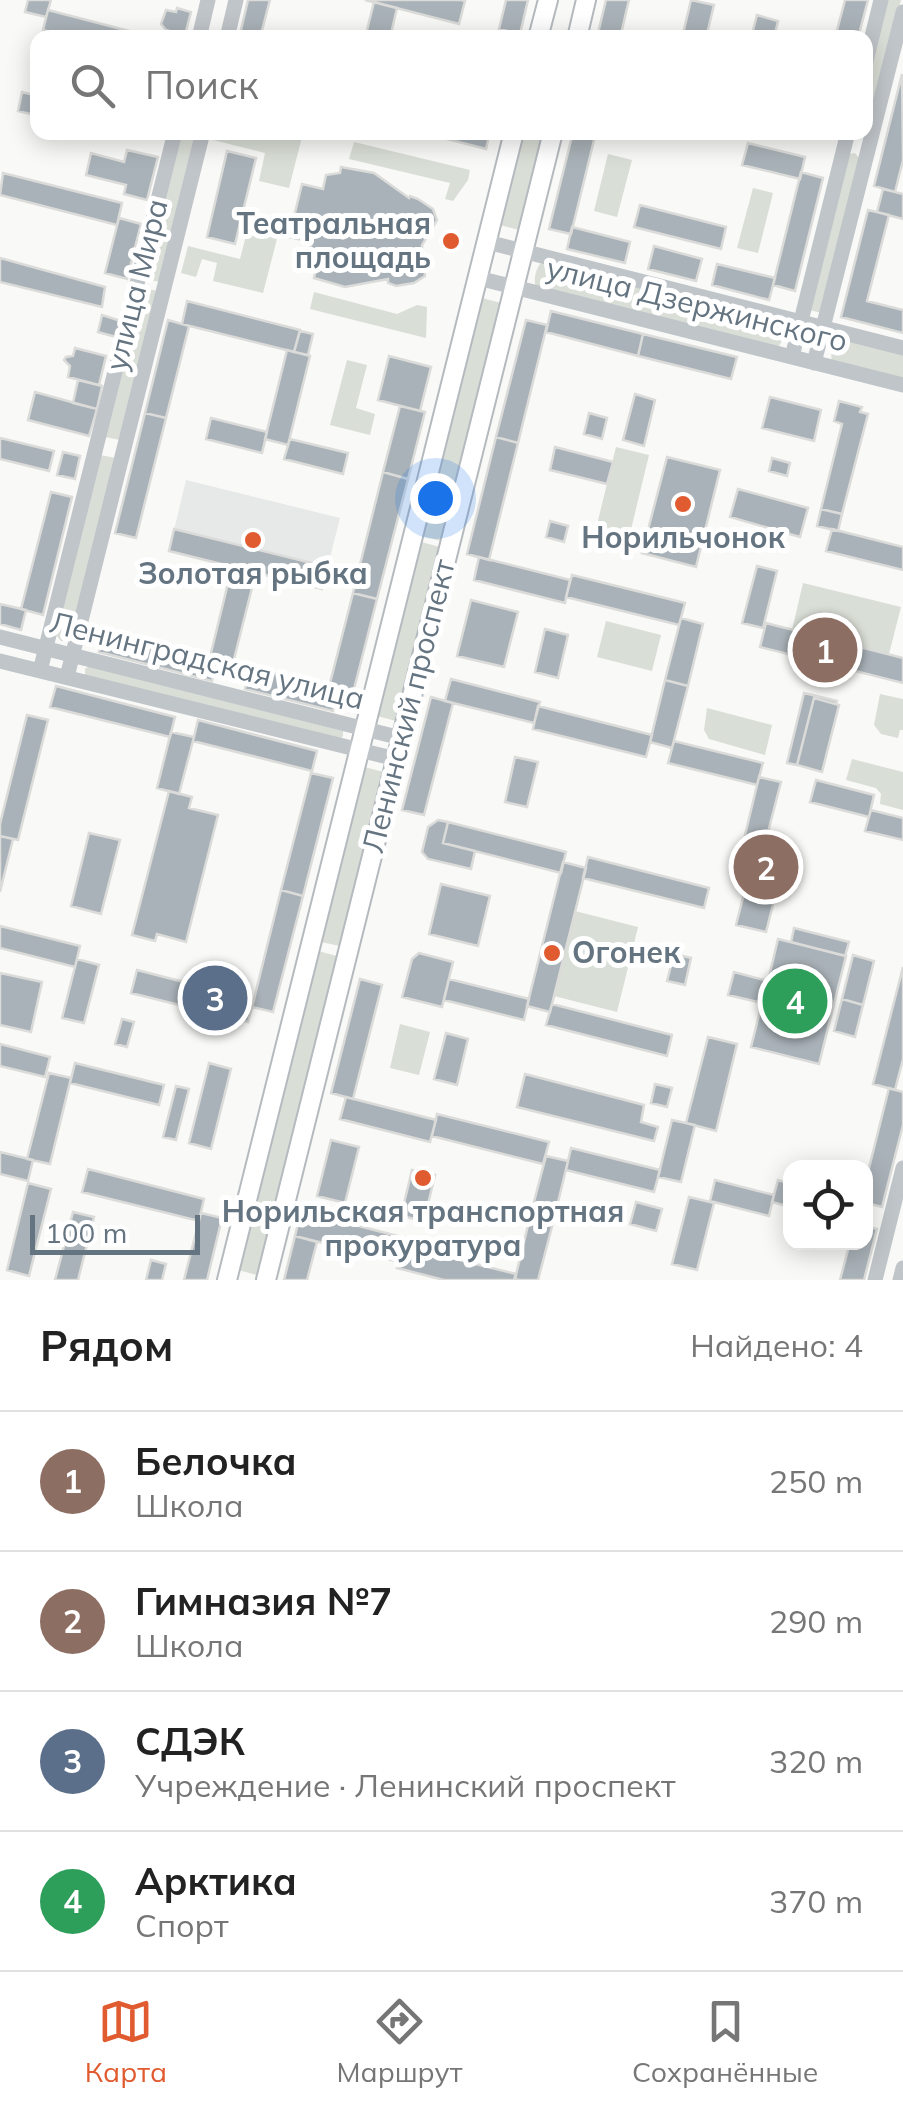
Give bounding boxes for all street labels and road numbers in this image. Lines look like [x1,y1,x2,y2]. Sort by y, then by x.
street label: улица Мира [96,195,176,374]
street label: улица Дзержинского [543,248,852,360]
street label: Ленинский проспект [353,555,463,856]
street label: Ленинградская улица [46,603,368,718]

